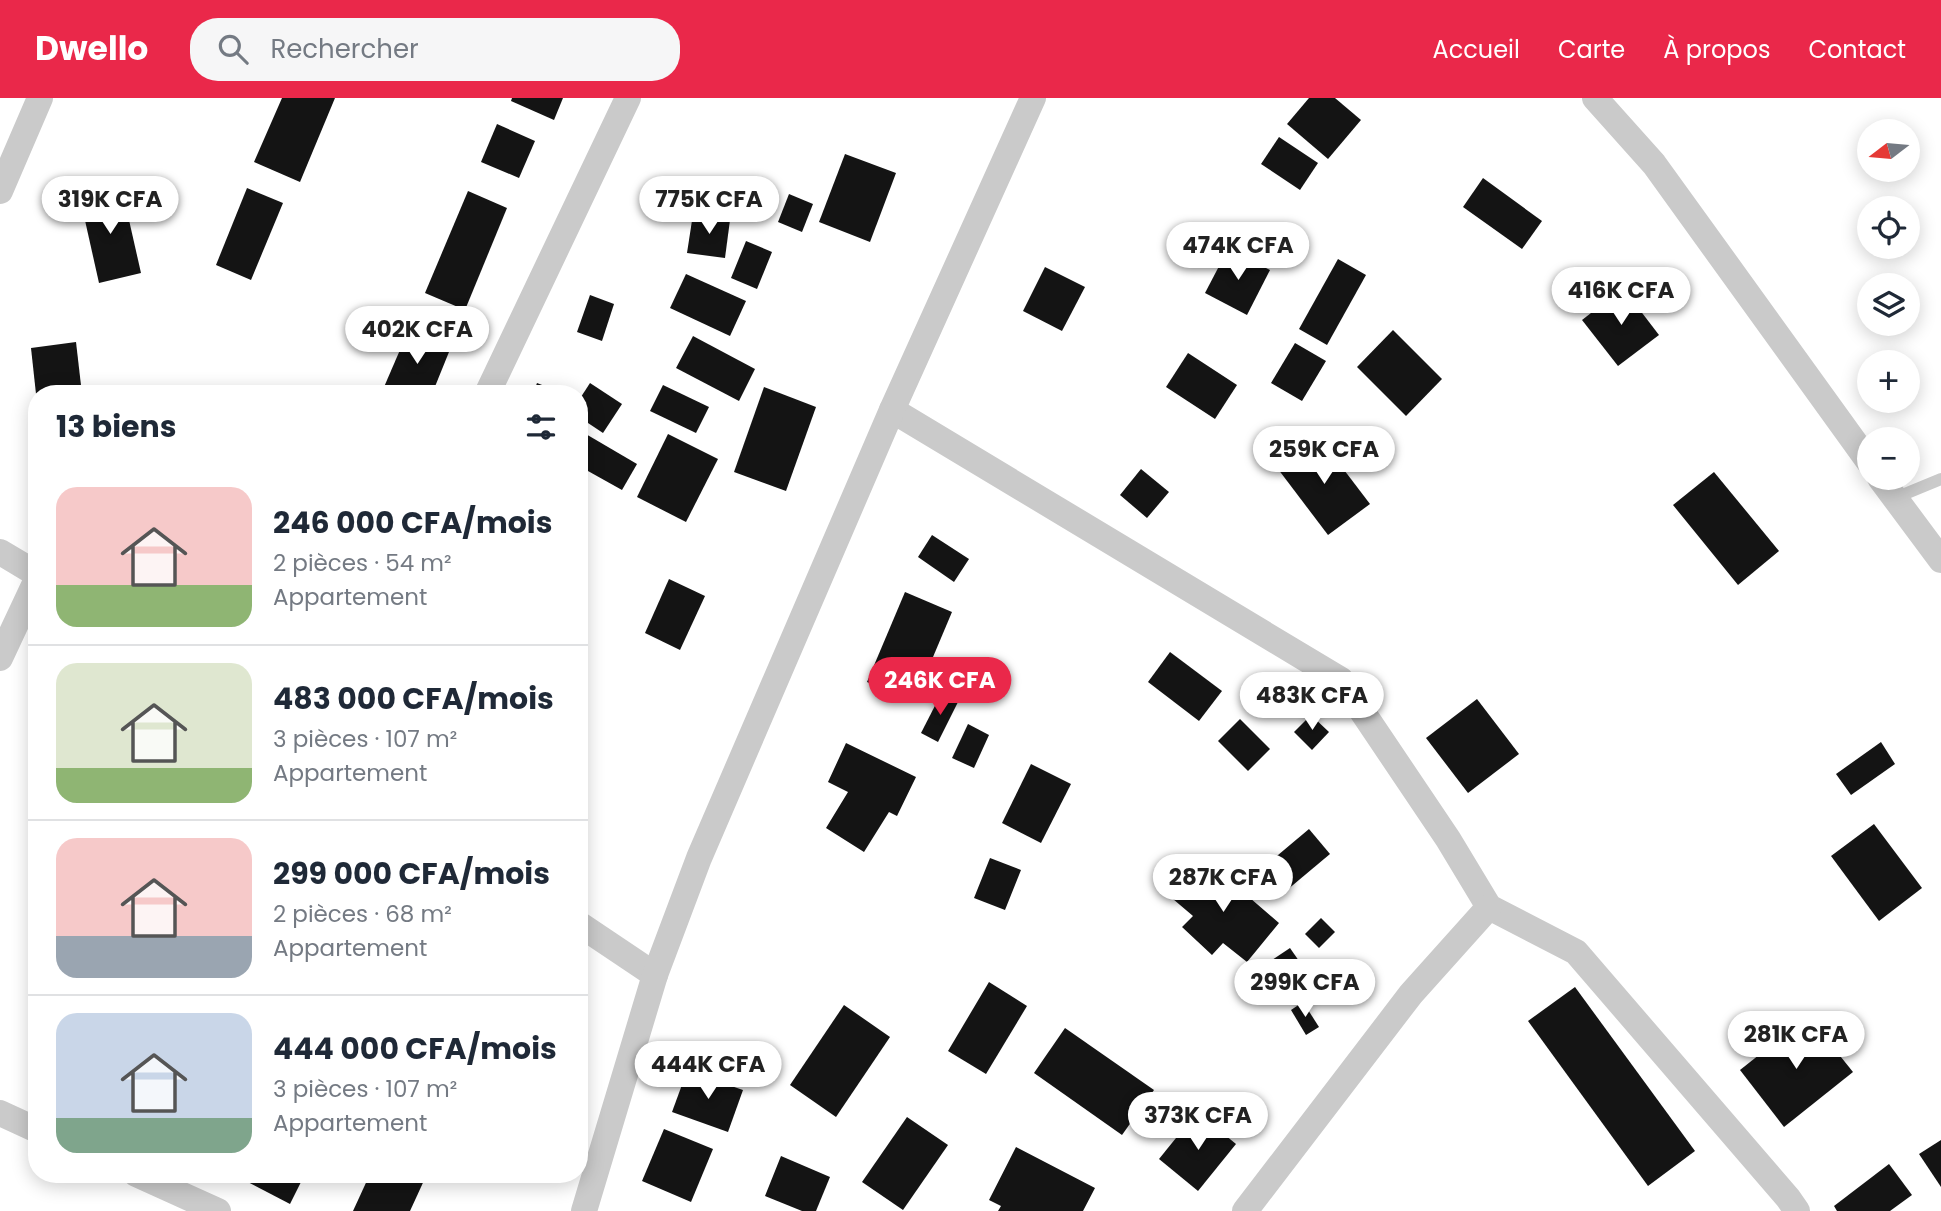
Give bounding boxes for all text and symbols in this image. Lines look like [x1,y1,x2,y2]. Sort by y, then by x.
search box [190,18,680,81]
text: Dwello [35,25,148,72]
icon: search [214,30,252,68]
text: Rechercher [270,31,419,67]
text: Accueil [1433,33,1520,66]
text: Carte [1558,33,1625,66]
text: À propos [1663,33,1770,66]
text: Contact [1808,33,1906,66]
north arrow [1857,119,1920,182]
map controls [1857,119,1920,490]
pin: 319K CFA [38,176,182,236]
pin: 775K CFA [637,176,781,236]
text: 319K CFA [58,183,162,215]
text: 775K CFA [655,183,763,215]
button: locate [1857,196,1920,259]
pin: 474K CFA [1166,222,1310,282]
text: 474K CFA [1182,229,1294,261]
pin: 416K CFA [1549,268,1693,327]
button: layers [1857,273,1920,336]
text: 416K CFA [1568,274,1674,306]
pin: 402K CFA [345,306,489,366]
text: 402K CFA [361,313,473,345]
button: + [1857,350,1920,413]
text: 13 biens [56,405,176,448]
icon: filters [522,408,560,446]
pin: 259K CFA [1252,426,1396,486]
button: − [1857,427,1920,490]
text: 259K CFA [1269,433,1379,465]
text: 246 000 CFA/mois [273,501,552,544]
icon: home [112,515,196,599]
text: 2 pièces · 54 m² [273,547,452,579]
text: Appartement [273,581,427,613]
pin: 246K CFA [868,658,1012,717]
text: 246K CFA [884,664,996,696]
pin: 483K CFA [1240,672,1384,732]
text: 483 000 CFA/mois [273,677,554,720]
text: 483K CFA [1256,679,1368,711]
icon: home [112,691,196,775]
text: 3 pièces · 107 m² [273,723,457,755]
text: Appartement [273,757,427,789]
text: 299 000 CFA/mois [273,852,550,895]
pin: 287K CFA [1151,854,1295,914]
text: 287K CFA [1169,861,1277,893]
icon: home [112,866,196,950]
text: 2 pièces · 68 m² [273,898,452,930]
text: Appartement [273,932,427,964]
pin: 299K CFA [1233,960,1377,1019]
text: 299K CFA [1250,966,1360,998]
pin: 281K CFA [1724,1012,1868,1071]
text: 281K CFA [1744,1018,1848,1050]
text: 444 000 CFA/mois [273,1027,557,1070]
icon: home [112,1041,196,1125]
pin: 444K CFA [636,1042,780,1101]
text: 444K CFA [651,1048,765,1080]
text: 3 pièces · 107 m² [273,1073,457,1105]
pin: 373K CFA [1126,1093,1270,1152]
text: 373K CFA [1144,1099,1252,1131]
text: Appartement [273,1107,427,1139]

